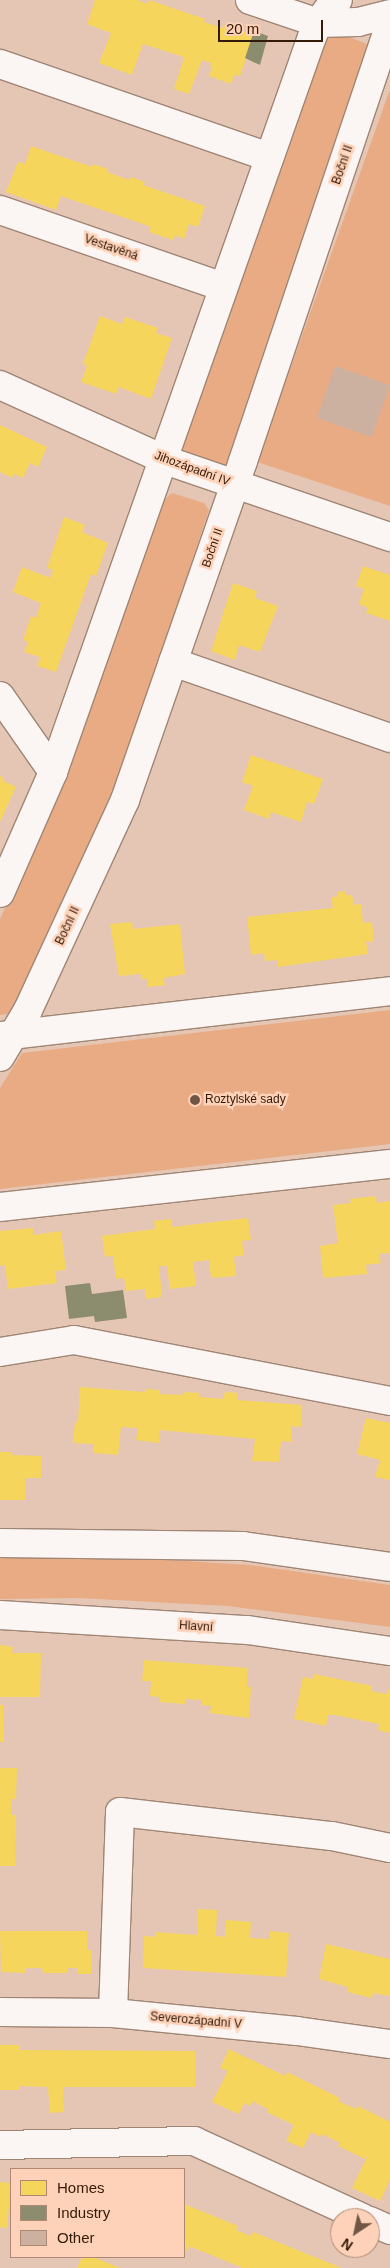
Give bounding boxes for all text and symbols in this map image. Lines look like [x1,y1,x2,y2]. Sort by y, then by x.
scale bar [220,10,325,42]
text: 20 m [226,20,259,37]
street label: Boční II [330,143,356,187]
street label: Vestavěná [82,232,140,264]
street label: Jihozápadní IV [152,449,232,489]
street label: Boční II [200,526,226,570]
street label: Boční II [53,905,83,947]
place label: Roztylské sady [205,1093,286,1107]
marker: Roztylské sady [189,1094,201,1106]
street label: Hlavní [179,1619,213,1635]
street label: Severozápadní V [150,2010,242,2032]
legend [10,2168,185,2258]
text: Homes [57,2179,105,2196]
text: Industry [57,2204,110,2221]
north arrow [330,2208,380,2258]
text: Other [57,2229,95,2246]
text: N [339,2235,356,2254]

